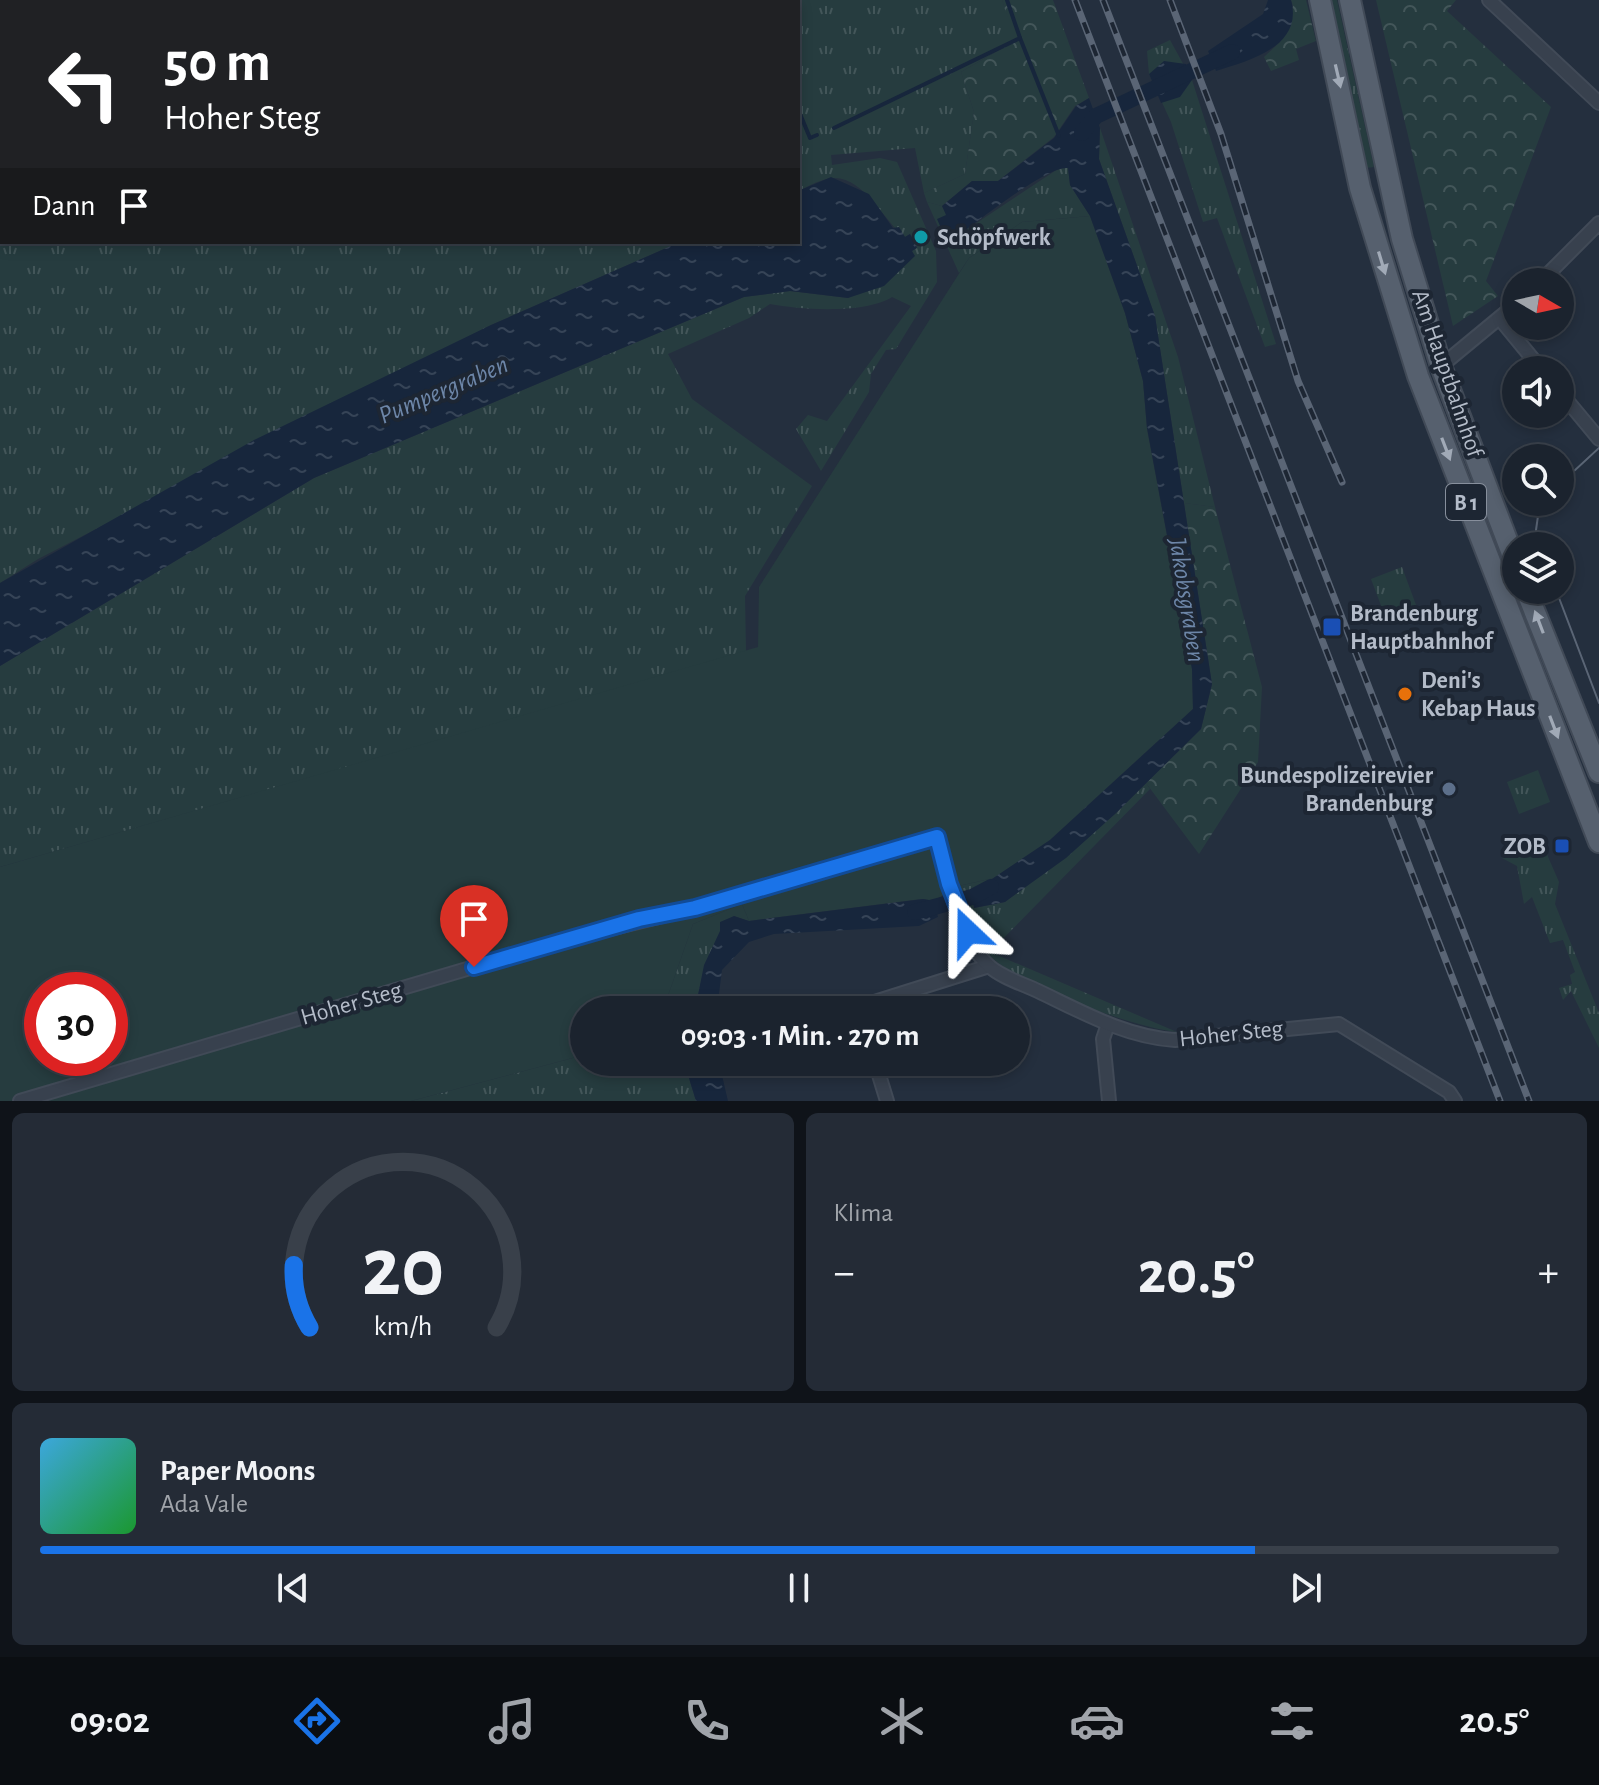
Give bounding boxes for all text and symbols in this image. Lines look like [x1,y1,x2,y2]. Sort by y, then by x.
icon: left [32,32,136,136]
text: 50 m [164,35,271,91]
one-way arrow [1332,63,1345,88]
text: Hoher Steg [164,100,320,136]
icon: arrive [112,184,156,228]
text: Dann [32,191,96,221]
place label: Schöpfwerk [937,226,1051,250]
marker: Schöpfwerk [912,228,930,246]
one-way arrow [1376,251,1389,275]
north arrow [1502,268,1574,340]
map controls [1502,268,1574,604]
street label: Am Hauptbahnhof [1407,287,1487,462]
water label: Pumpergraben [375,351,512,429]
button: sound [1502,356,1574,428]
one-way arrow [1440,437,1453,461]
button: search [1502,444,1574,516]
road number: B 1 [1446,484,1486,520]
button: layers [1502,532,1574,604]
water label: Jakobsgraben [1164,535,1210,664]
place label: Brandenburg Hauptbahnhof [1350,602,1495,654]
one-way arrow [1532,610,1545,634]
marker: Brandenburg Hauptbahnhof [1321,616,1343,638]
place label: Deni's Kebap Haus [1421,669,1535,721]
marker: Deni's Kebap Haus [1396,685,1414,703]
one-way arrow [1548,715,1561,739]
place label: Bundespolizeirevier Brandenburg [1240,764,1434,816]
marker: Bundespolizeirevier Brandenburg [1440,780,1458,798]
place label: ZOB [1504,835,1546,859]
marker: ZOB [1553,837,1571,855]
pin [440,885,508,967]
position arrow [926,890,1010,974]
icon: arrive [452,897,496,941]
speed limit sign: 30 [24,972,128,1076]
street label: Hoher Steg [298,978,405,1030]
street label: Hoher Steg [1178,1017,1284,1051]
text: 09:03 · 1 Min. · 270 m [681,1021,919,1051]
text: Klima [834,1200,893,1226]
text: 20 [361,1227,444,1311]
text: 20.5° [1138,1244,1255,1304]
text: − [834,1251,855,1295]
text: + [1538,1251,1559,1295]
text: km/h [373,1312,432,1341]
text: Paper Moons [160,1456,315,1486]
text: Ada Vale [160,1491,248,1517]
icon: previous [271,1566,315,1610]
icon: pause [777,1566,821,1610]
icon: next [1284,1566,1328,1610]
icon: directions [289,1693,345,1749]
icon: music [484,1693,540,1749]
icon: phone [679,1693,735,1749]
icon: climate [874,1693,930,1749]
icon: car [1069,1693,1125,1749]
icon: filters [1264,1693,1320,1749]
text: 09:02 [70,1703,150,1739]
text: 20.5° [1459,1703,1529,1739]

